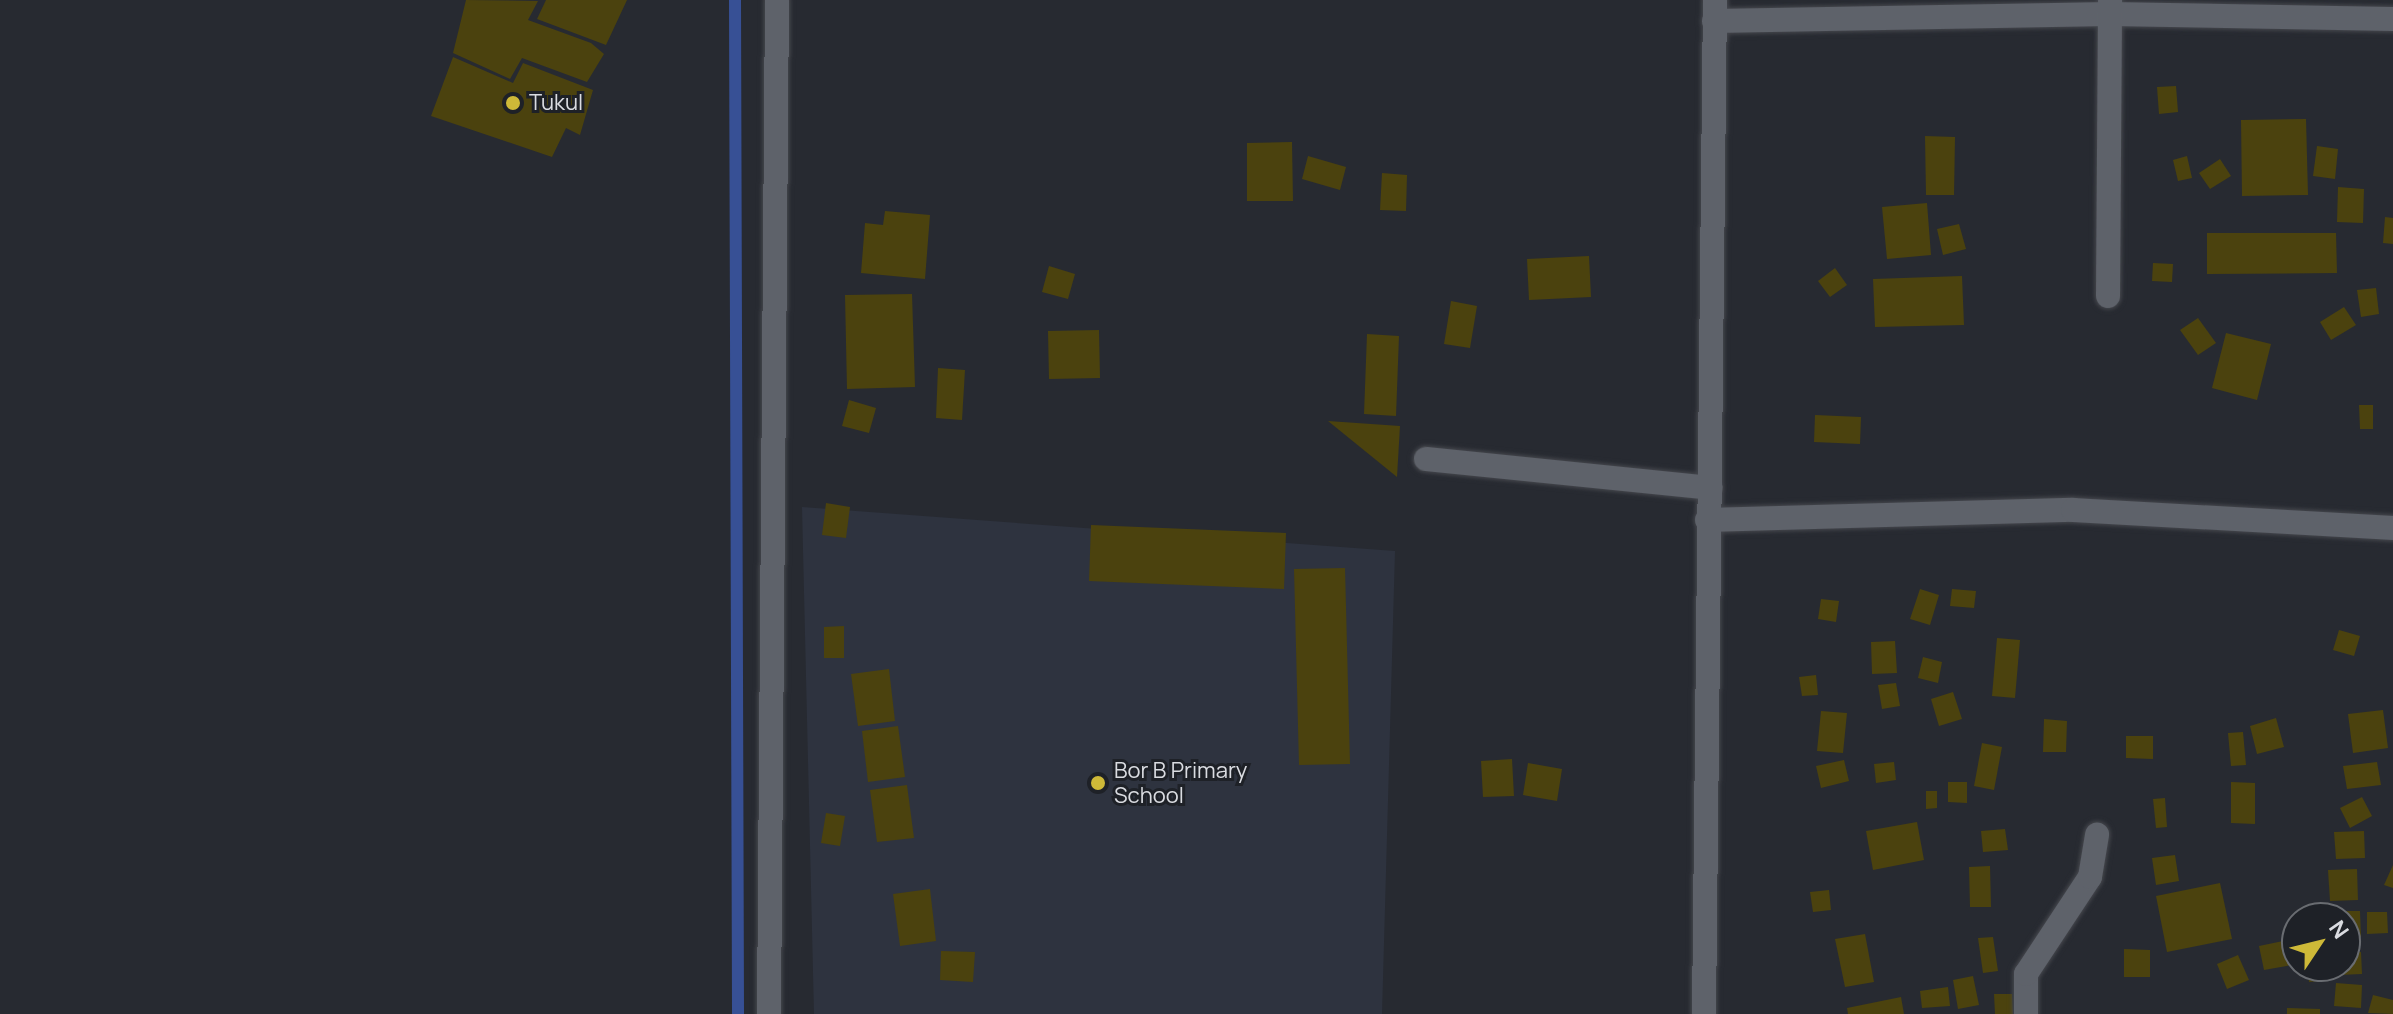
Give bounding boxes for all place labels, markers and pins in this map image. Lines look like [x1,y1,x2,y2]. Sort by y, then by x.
place label: Tukul [529,90,583,116]
marker: Tukul [504,94,522,112]
place label: Bor B Primary School [1114,757,1247,808]
marker: Bor B Primary School [1089,774,1107,792]

